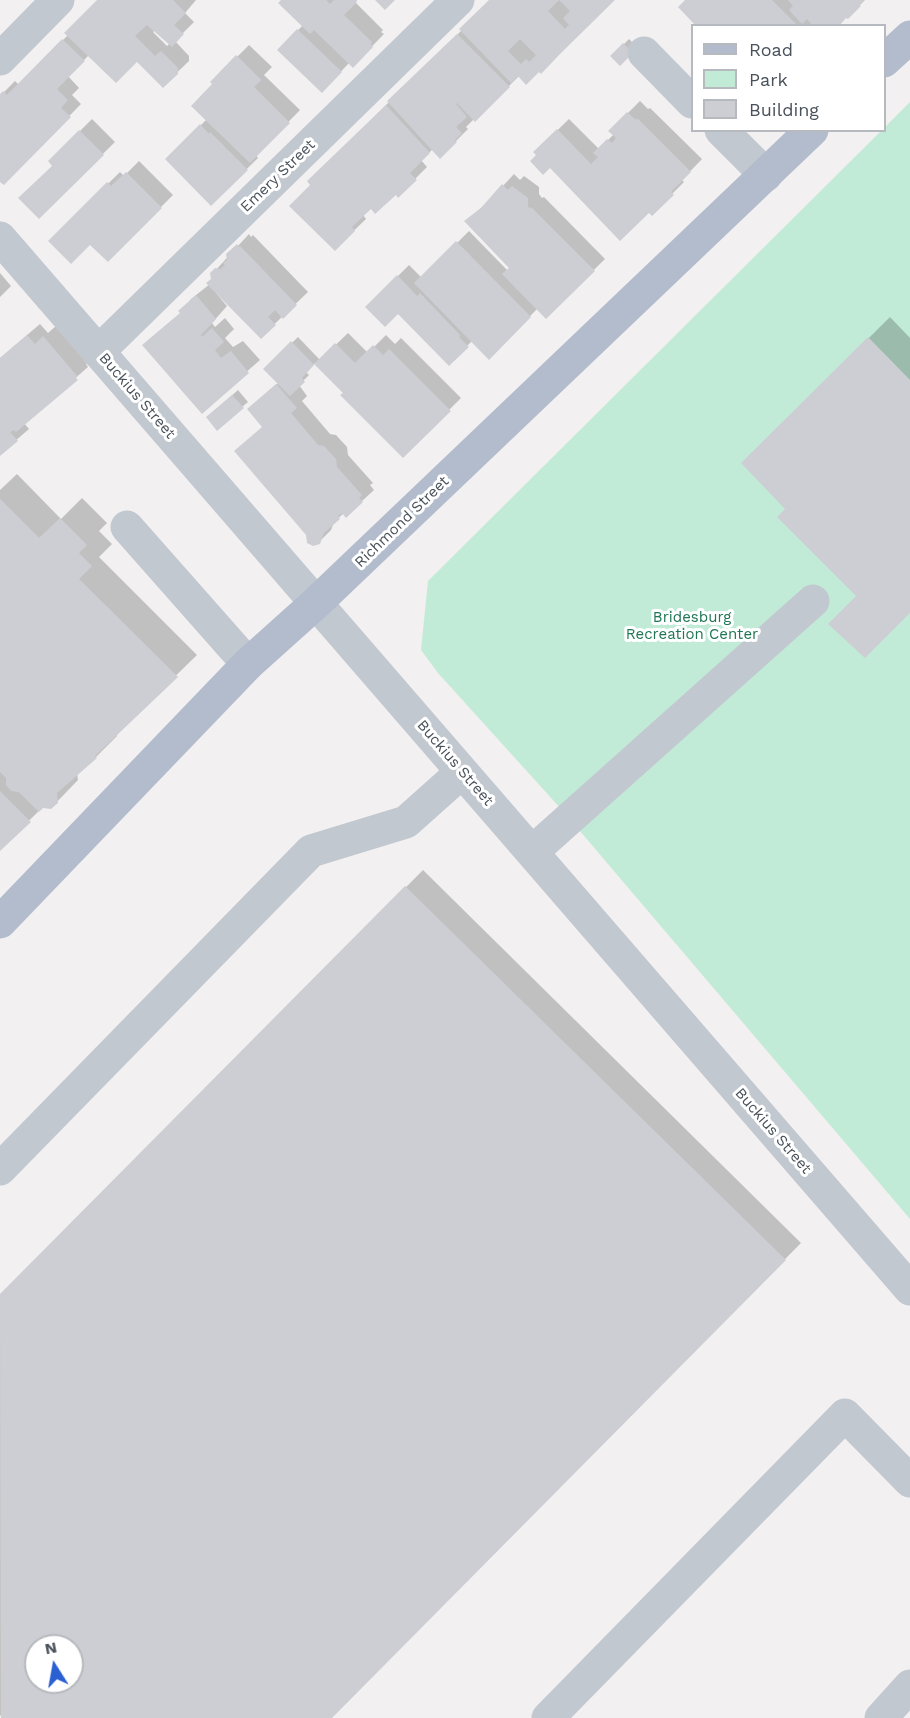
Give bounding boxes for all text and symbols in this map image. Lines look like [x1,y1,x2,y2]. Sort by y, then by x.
legend [691,24,886,132]
text: Road [749,39,793,60]
text: Park [749,69,788,90]
text: Building [749,99,819,120]
street label: Emery Street [237,136,319,216]
street label: Buckius Street [95,350,179,442]
street label: Richmond Street [351,473,453,571]
park label: Bridesburg Recreation Center [626,609,758,644]
street label: Buckius Street [413,717,497,809]
street label: Buckius Street [731,1085,815,1177]
north arrow [24,1634,84,1694]
text: N [43,1637,58,1658]

